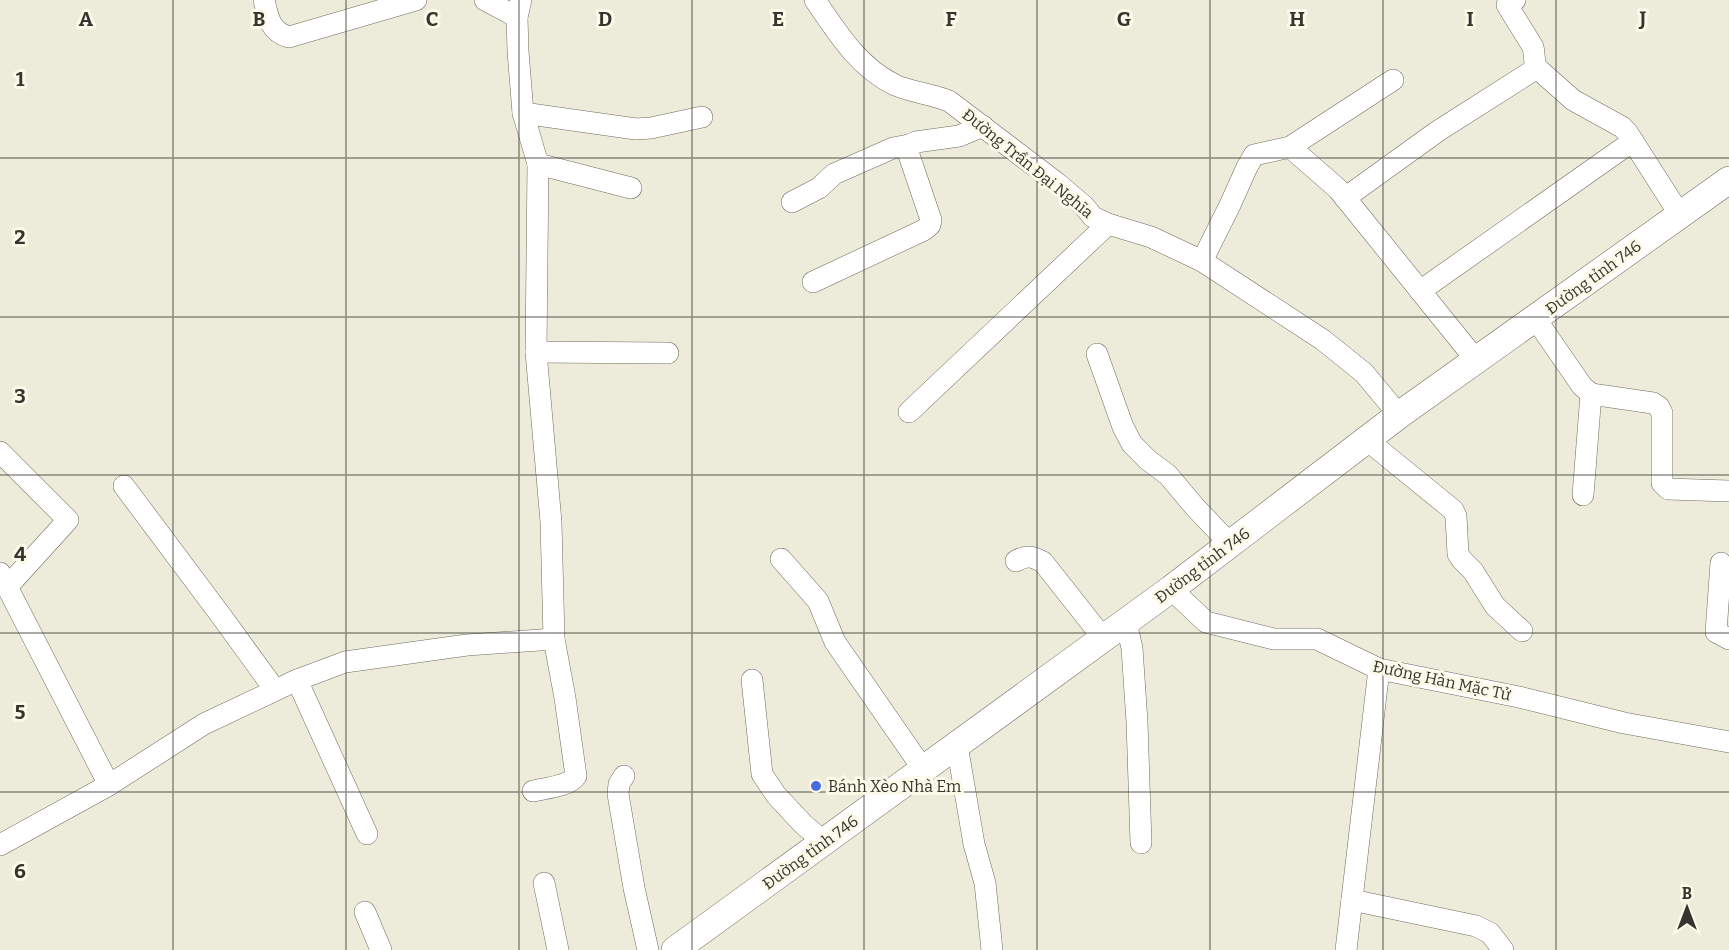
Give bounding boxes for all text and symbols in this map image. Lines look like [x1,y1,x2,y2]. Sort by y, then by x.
text: A [79,7,94,31]
text: B [253,7,266,31]
text: C [426,7,438,31]
text: D [598,7,612,31]
text: E [772,7,784,31]
text: F [945,7,957,31]
text: G [1117,7,1131,31]
text: H [1289,7,1305,31]
text: I [1466,7,1474,31]
text: J [1639,7,1647,31]
text: 1 [16,67,25,91]
street label: Đường Trần Đại Nghĩa [958,104,1098,222]
text: 2 [14,225,26,249]
street label: Đường tỉnh 746 [1542,236,1645,318]
text: 3 [14,384,26,408]
street label: Đường tỉnh 746 [1151,524,1253,607]
text: 4 [14,542,26,566]
street label: Đường Hàn Mặc Tử [1371,657,1513,704]
text: 5 [15,700,26,724]
place label: Bánh Xèo Nhà Em [828,777,961,796]
marker: Bánh Xèo Nhà Em [809,779,823,793]
street label: Đường tỉnh 746 [759,811,862,893]
text: 6 [14,859,26,883]
north arrow [1657,878,1717,938]
text: B [1682,884,1692,903]

